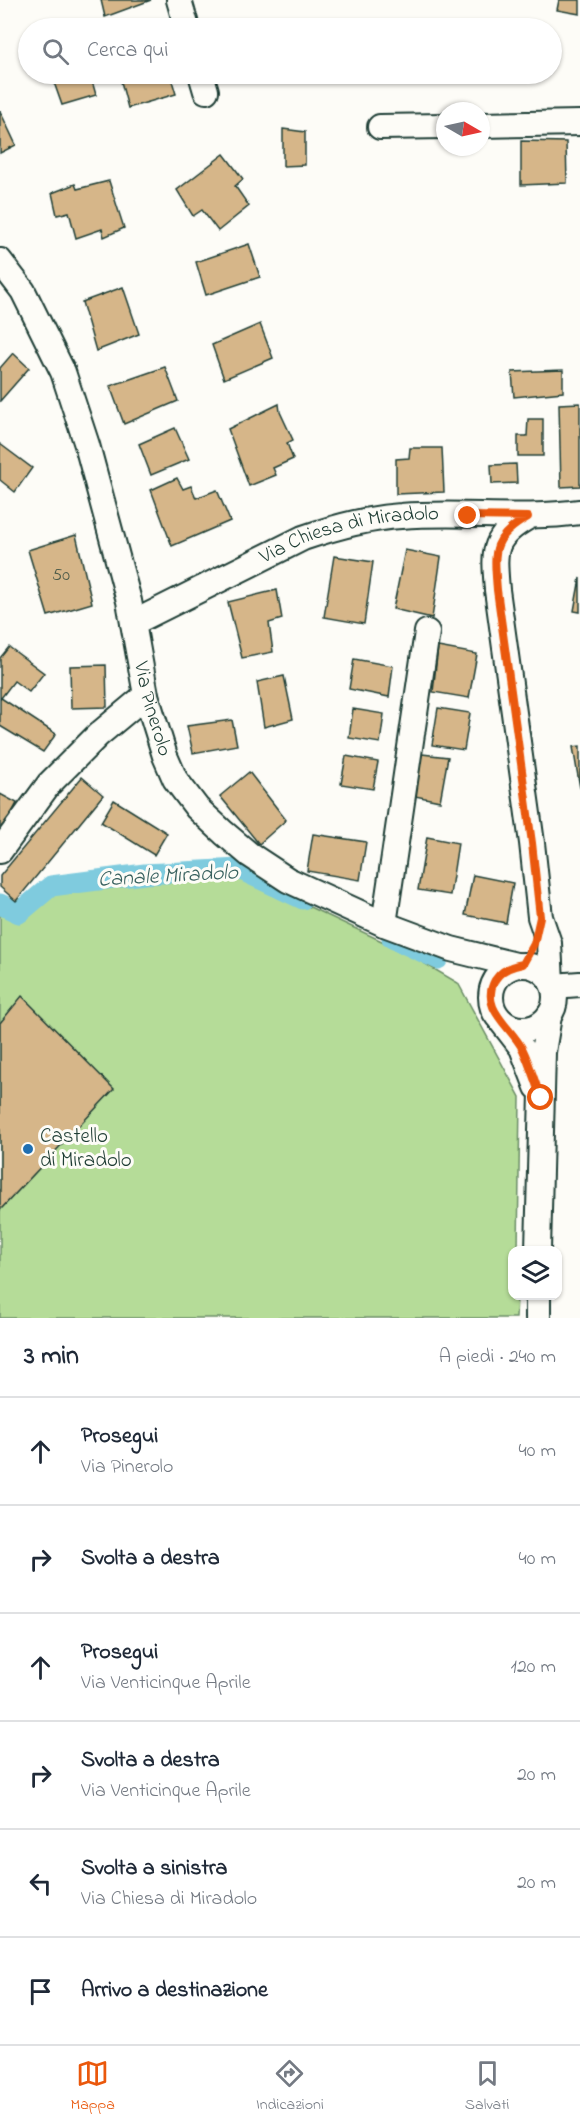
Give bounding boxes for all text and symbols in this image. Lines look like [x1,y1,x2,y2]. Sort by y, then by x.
search box [18,18,562,84]
icon: search [39,35,72,68]
text: Cerca qui [87,35,169,67]
north arrow [436,102,490,156]
street label: Via Chiesa di Miradolo [254,499,439,573]
route end [454,502,480,528]
house number: 50 [52,563,70,589]
street label: Via Pinerolo [125,658,179,760]
water label: Canale Miradolo [97,857,240,897]
route start [527,1084,553,1110]
place label: Castello di Miradolo [40,1122,132,1176]
marker: Castello di Miradolo [21,1142,35,1156]
map controls [508,1246,562,1300]
button: layers [508,1246,562,1300]
text: 3 min [24,1338,79,1376]
text: A piedi · 240 m [439,1343,556,1372]
text: Prosegui [81,1421,158,1453]
icon: ahead [24,1435,57,1468]
text: 40 m [519,1437,556,1466]
text: Via Pinerolo [81,1453,173,1482]
icon: right [24,1543,57,1576]
text: Svolta a destra [81,1543,220,1575]
text: 40 m [519,1545,556,1574]
text: Prosegui [81,1637,158,1669]
icon: ahead [24,1651,57,1684]
text: 120 m [511,1653,556,1682]
text: Via Venticinque Aprile [81,1669,251,1698]
text: Svolta a destra [81,1745,220,1777]
icon: right [24,1759,57,1792]
text: 20 m [517,1761,556,1790]
text: Via Venticinque Aprile [81,1777,251,1806]
text: Svolta a sinistra [81,1853,228,1885]
icon: left [24,1867,57,1900]
text: 20 m [517,1869,556,1898]
text: Via Chiesa di Miradolo [81,1885,257,1914]
icon: arrive [24,1975,57,2008]
text: Arrivo a destinazione [81,1975,268,2007]
tab: Mappa [70,2057,115,2117]
tab: Indicazioni [256,2057,324,2117]
tab: Salvati [465,2057,509,2117]

